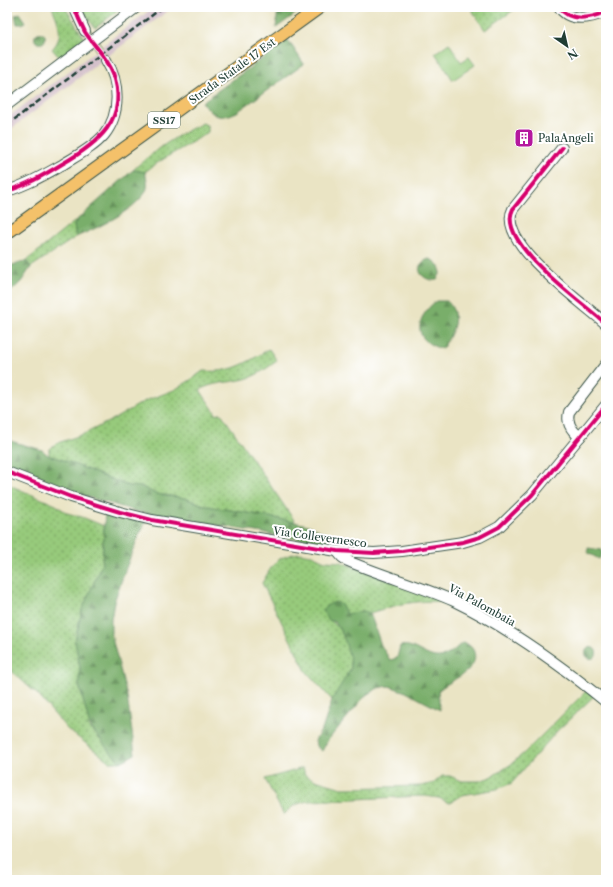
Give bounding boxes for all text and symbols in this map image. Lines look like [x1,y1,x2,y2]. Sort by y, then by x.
north arrow [547,26,587,66]
street label: Strada Statale 17 Est [186,35,278,107]
text: N [564,46,580,63]
road number: SS17 [148,112,180,128]
building icon: PalaAngeli [513,127,535,149]
place label: PalaAngeli [538,131,594,145]
street label: Via Collevernesco [271,523,368,551]
street label: Via Palombaia [445,580,518,629]

